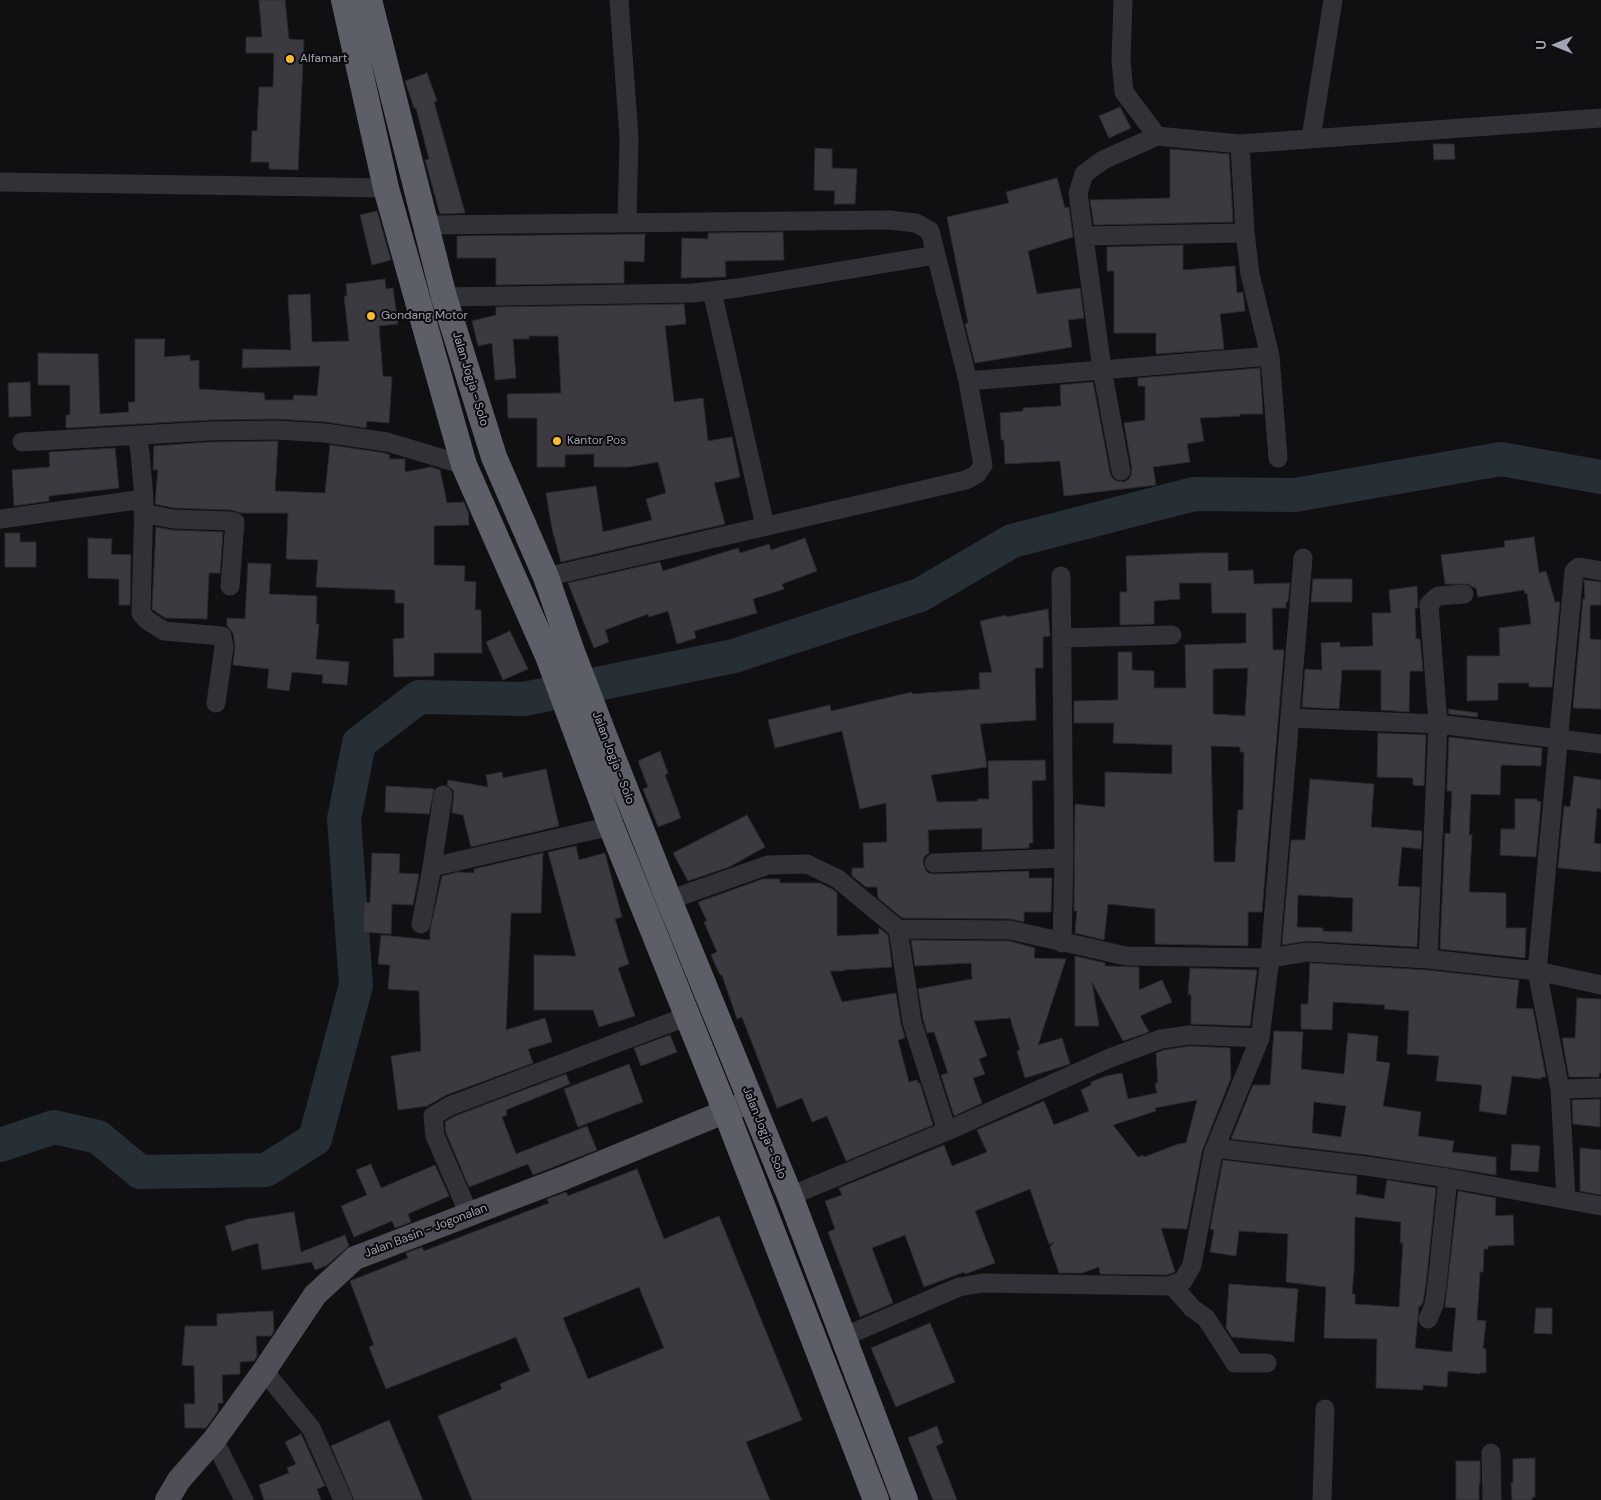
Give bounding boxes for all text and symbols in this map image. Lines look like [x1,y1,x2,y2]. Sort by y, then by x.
north arrow [1531,20,1581,70]
text: U [1532,40,1550,50]
place label: Alfamart [300,52,347,66]
marker: Alfamart [284,53,296,65]
place label: Gondang Motor [381,309,468,323]
marker: Gondang Motor [365,310,377,322]
street label: Jalan Jogja - Solo [449,330,491,428]
place label: Kantor Pos [567,434,626,448]
marker: Kantor Pos [551,435,563,447]
street label: Jalan Jogja - Solo [589,710,637,806]
street label: Jalan Jogja - Solo [739,1085,789,1181]
street label: Jalan Basin - Jogonalan [363,1201,489,1261]

